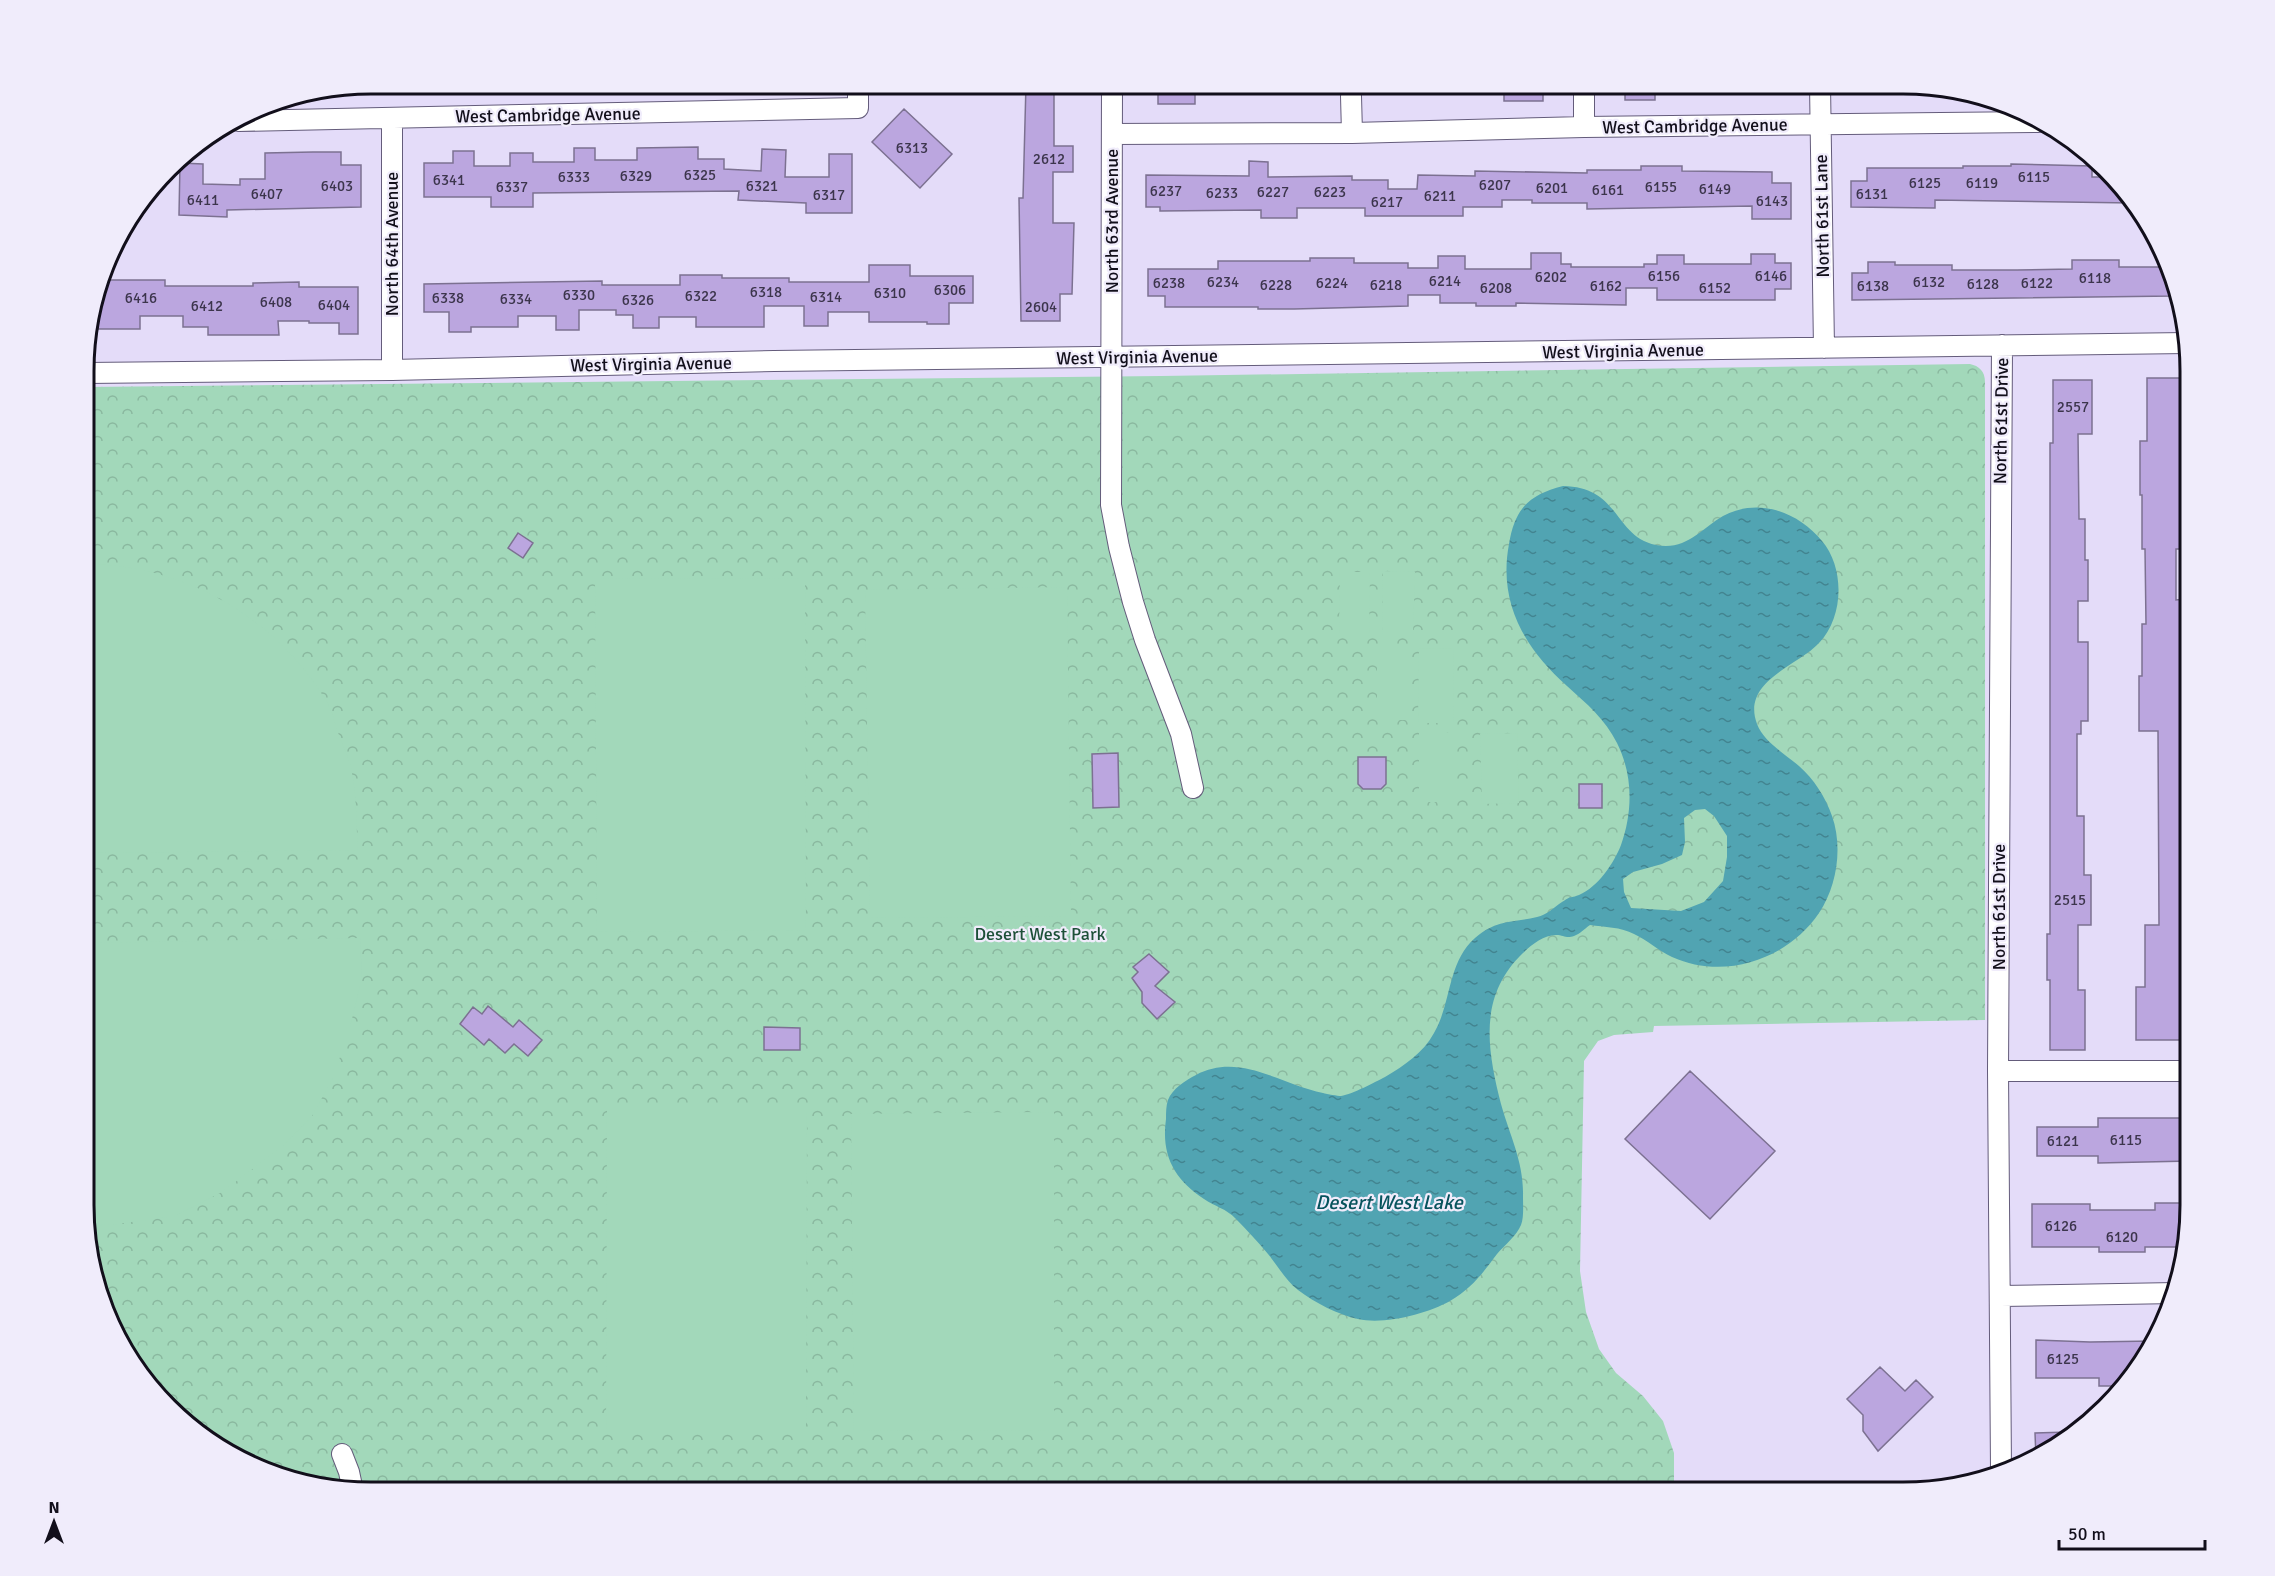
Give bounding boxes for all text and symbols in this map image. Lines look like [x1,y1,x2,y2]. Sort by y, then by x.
street label: West Cambridge Avenue [455,102,641,128]
street label: West Cambridge Avenue [1602,113,1788,139]
house number: 6313 [896,139,928,157]
street label: North 63rd Avenue [1101,149,1123,293]
house number: 2612 [1033,150,1065,168]
street label: North 61st Lane [1810,154,1834,278]
house number: 6325 [684,166,716,184]
house number: 6329 [620,167,652,185]
house number: 6333 [558,168,590,186]
house number: 6115 [2018,168,2050,186]
house number: 6341 [433,171,465,189]
street label: North 64th Avenue [381,172,403,316]
house number: 6125 [1909,174,1941,192]
house number: 6119 [1966,174,1998,192]
house number: 6207 [1479,176,1511,194]
house number: 6403 [321,177,353,195]
house number: 6321 [746,177,778,195]
house number: 6337 [496,178,528,196]
house number: 6155 [1645,178,1677,196]
house number: 6201 [1536,179,1568,197]
house number: 6149 [1699,180,1731,198]
house number: 6161 [1592,181,1624,199]
house number: 6237 [1150,182,1182,200]
house number: 6227 [1257,183,1289,201]
house number: 6223 [1314,183,1346,201]
house number: 6233 [1206,184,1238,202]
house number: 6407 [251,185,283,203]
house number: 6131 [1856,185,1888,203]
house number: 6317 [813,186,845,204]
house number: 6211 [1424,187,1456,205]
house number: 6411 [187,191,219,209]
house number: 6143 [1756,192,1788,210]
house number: 6217 [1371,193,1403,211]
house number: 6156 [1648,267,1680,285]
house number: 6146 [1755,267,1787,285]
house number: 6202 [1535,268,1567,286]
house number: 6118 [2079,269,2111,287]
house number: 6214 [1429,272,1461,290]
house number: 6234 [1207,273,1239,291]
house number: 6132 [1913,273,1945,291]
house number: 6238 [1153,274,1185,292]
house number: 6224 [1316,274,1348,292]
house number: 6122 [2021,274,2053,292]
house number: 6128 [1967,275,1999,293]
house number: 6228 [1260,276,1292,294]
house number: 6218 [1370,276,1402,294]
house number: 6162 [1590,277,1622,295]
house number: 6138 [1857,277,1889,295]
house number: 6208 [1480,279,1512,297]
house number: 6152 [1699,279,1731,297]
house number: 6306 [934,281,966,299]
house number: 6318 [750,283,782,301]
house number: 6310 [874,284,906,302]
house number: 6330 [563,286,595,304]
house number: 6322 [685,287,717,305]
house number: 6314 [810,288,842,306]
house number: 6416 [125,289,157,307]
house number: 6338 [432,289,464,307]
house number: 6334 [500,290,532,308]
house number: 6326 [622,291,654,309]
house number: 6408 [260,293,292,311]
house number: 6404 [318,296,350,314]
house number: 6412 [191,297,223,315]
house number: 2604 [1025,298,1057,316]
street label: West Virginia Avenue [1542,339,1704,363]
street label: West Virginia Avenue [1056,345,1218,369]
street label: West Virginia Avenue [570,352,732,376]
street label: North 61st Drive [1989,358,2013,484]
house number: 2557 [2057,398,2089,416]
street label: North 61st Drive [1988,844,2010,970]
house number: 2515 [2054,891,2086,909]
park label: Desert West Park [974,923,1106,945]
house number: 6115 [2110,1131,2142,1149]
house number: 6121 [2047,1132,2079,1150]
water label: Desert West Lake [1315,1190,1464,1215]
house number: 6126 [2045,1217,2077,1235]
house number: 6120 [2106,1228,2138,1246]
house number: 6125 [2047,1350,2079,1368]
north arrow [24,1492,84,1552]
text: N [48,1498,60,1518]
scale bar [2059,1513,2204,1551]
text: 50 m [2068,1523,2106,1545]

